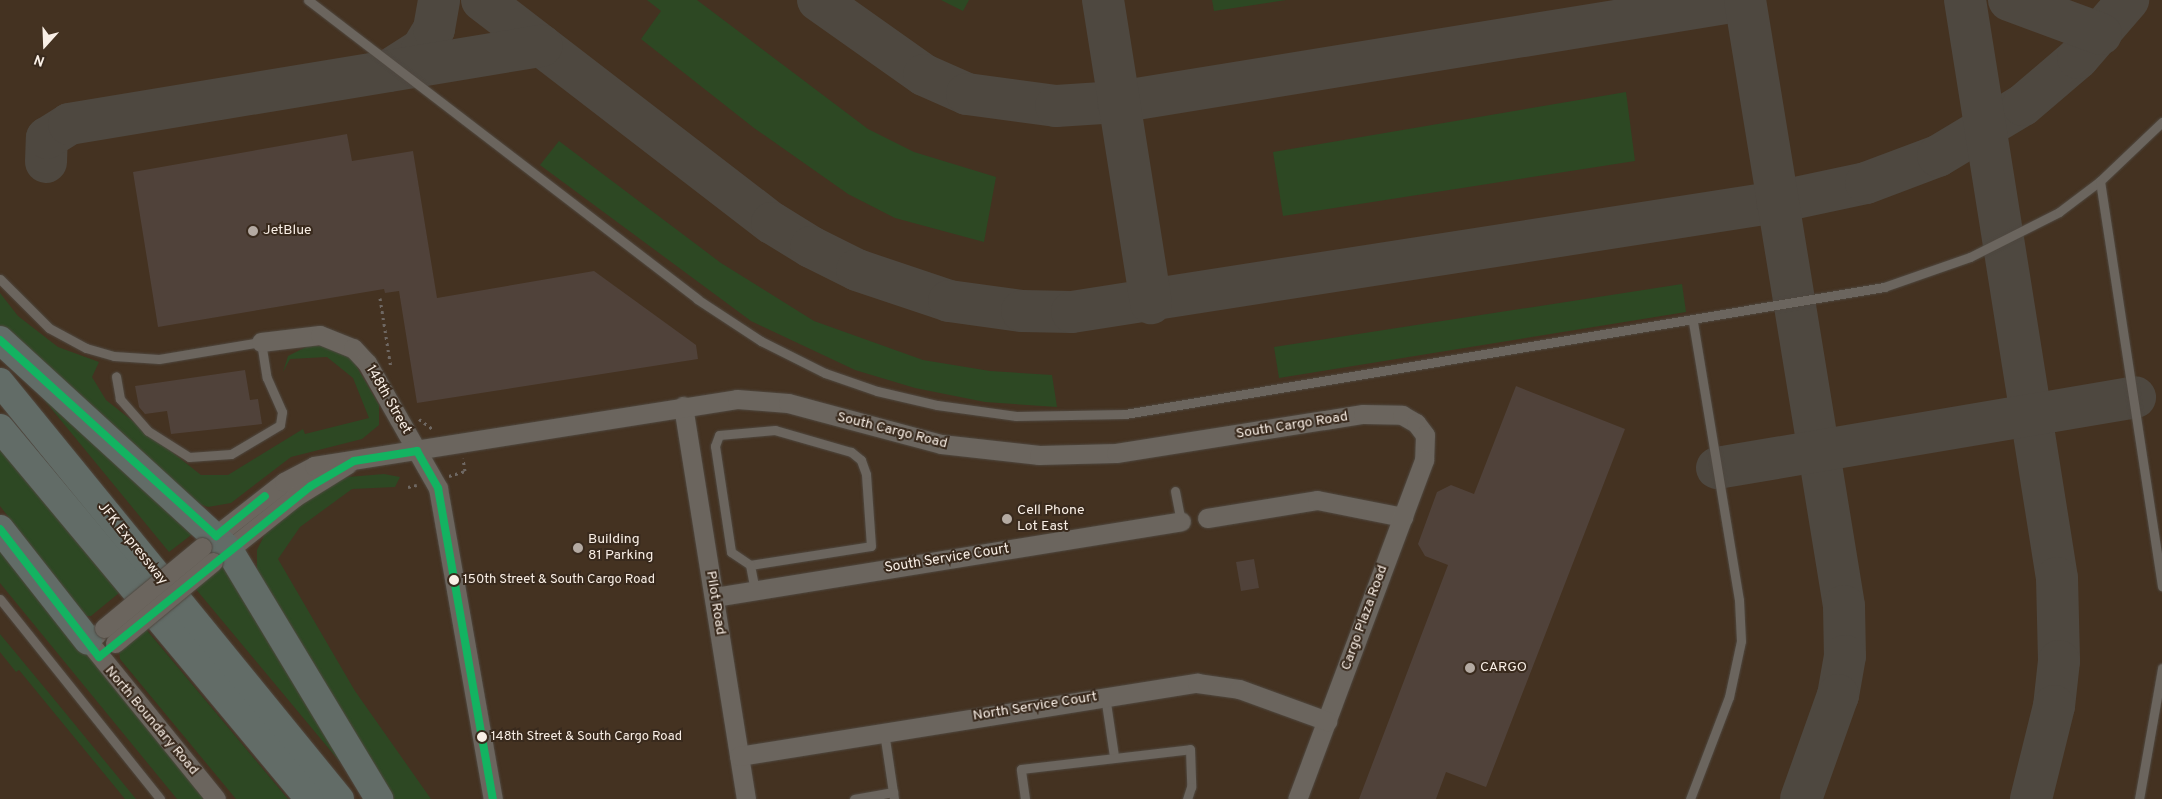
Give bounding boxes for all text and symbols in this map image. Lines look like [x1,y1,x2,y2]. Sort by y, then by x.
north arrow [20,20,70,70]
text: N [32,50,47,69]
place label: JetBlue [263,223,312,239]
marker: JetBlue [247,225,259,237]
street label: 148th Street [362,363,414,437]
street label: South Cargo Road [835,409,949,453]
street label: South Cargo Road [1235,409,1349,443]
street label: JFK Expressway [93,499,171,589]
place label: Cell Phone Lot East [1017,503,1085,536]
marker: Cell Phone Lot East [1001,513,1013,525]
place label: Building 81 Parking [588,532,653,564]
street label: South Service Court [884,541,1010,577]
marker: Building 81 Parking [572,542,584,554]
street label: Cargo Plaza Road [1338,563,1392,673]
street label: Pilot Road [702,570,728,636]
place label: 150th Street & South Cargo Road [463,572,655,588]
marker: 150th Street & South Cargo Road [449,575,459,585]
place label: CARGO [1480,660,1527,676]
marker: CARGO [1464,662,1476,674]
street label: North Boundary Road [101,663,201,779]
street label: North Service Court [972,689,1098,725]
place label: 148th Street & South Cargo Road [491,729,682,745]
marker: 148th Street & South Cargo Road [477,732,487,742]

